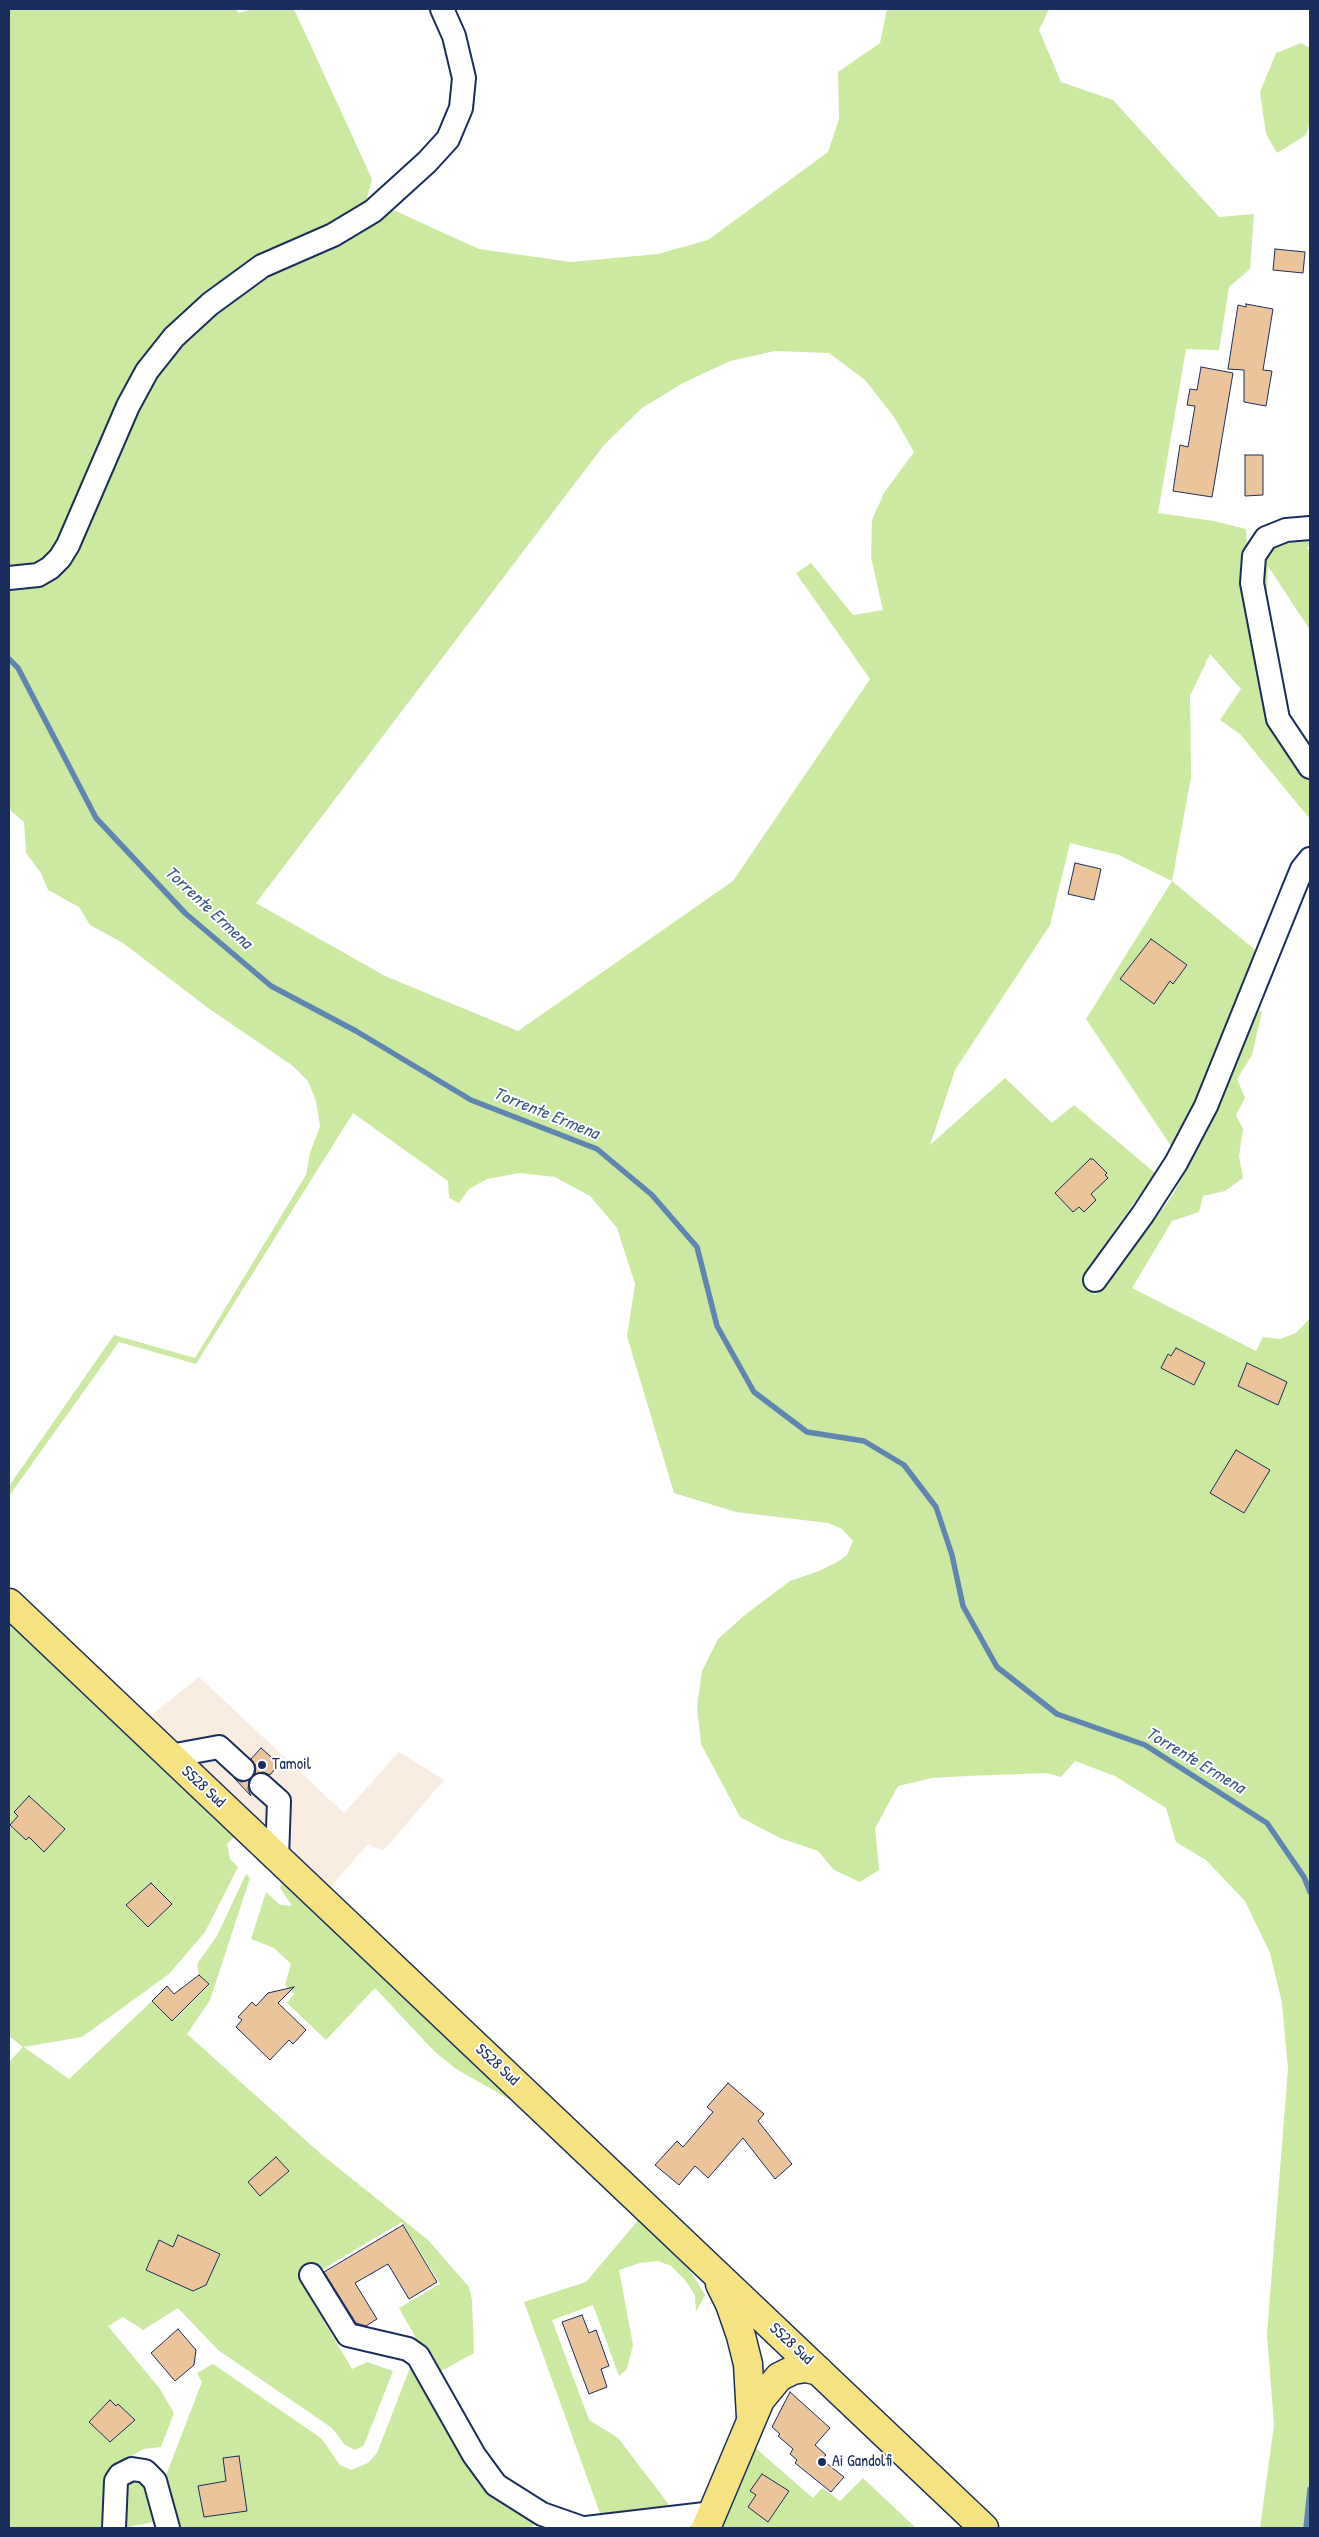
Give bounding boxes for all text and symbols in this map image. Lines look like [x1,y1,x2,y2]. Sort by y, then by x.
water label: Torrente Ermena [160,862,256,954]
water label: Torrente Ermena [490,1083,602,1145]
water label: Torrente Ermena [1142,1723,1248,1799]
place label: Tamoil [272,1755,311,1775]
marker: Tamoil [256,1759,268,1771]
street label: SS28 Sud [177,1762,229,1812]
street label: SS28 Sud [471,2040,523,2090]
street label: SS28 Sud [765,2319,817,2369]
place label: Ai Gandolfi [832,2452,892,2472]
marker: Ai Gandolfi [816,2456,828,2468]

